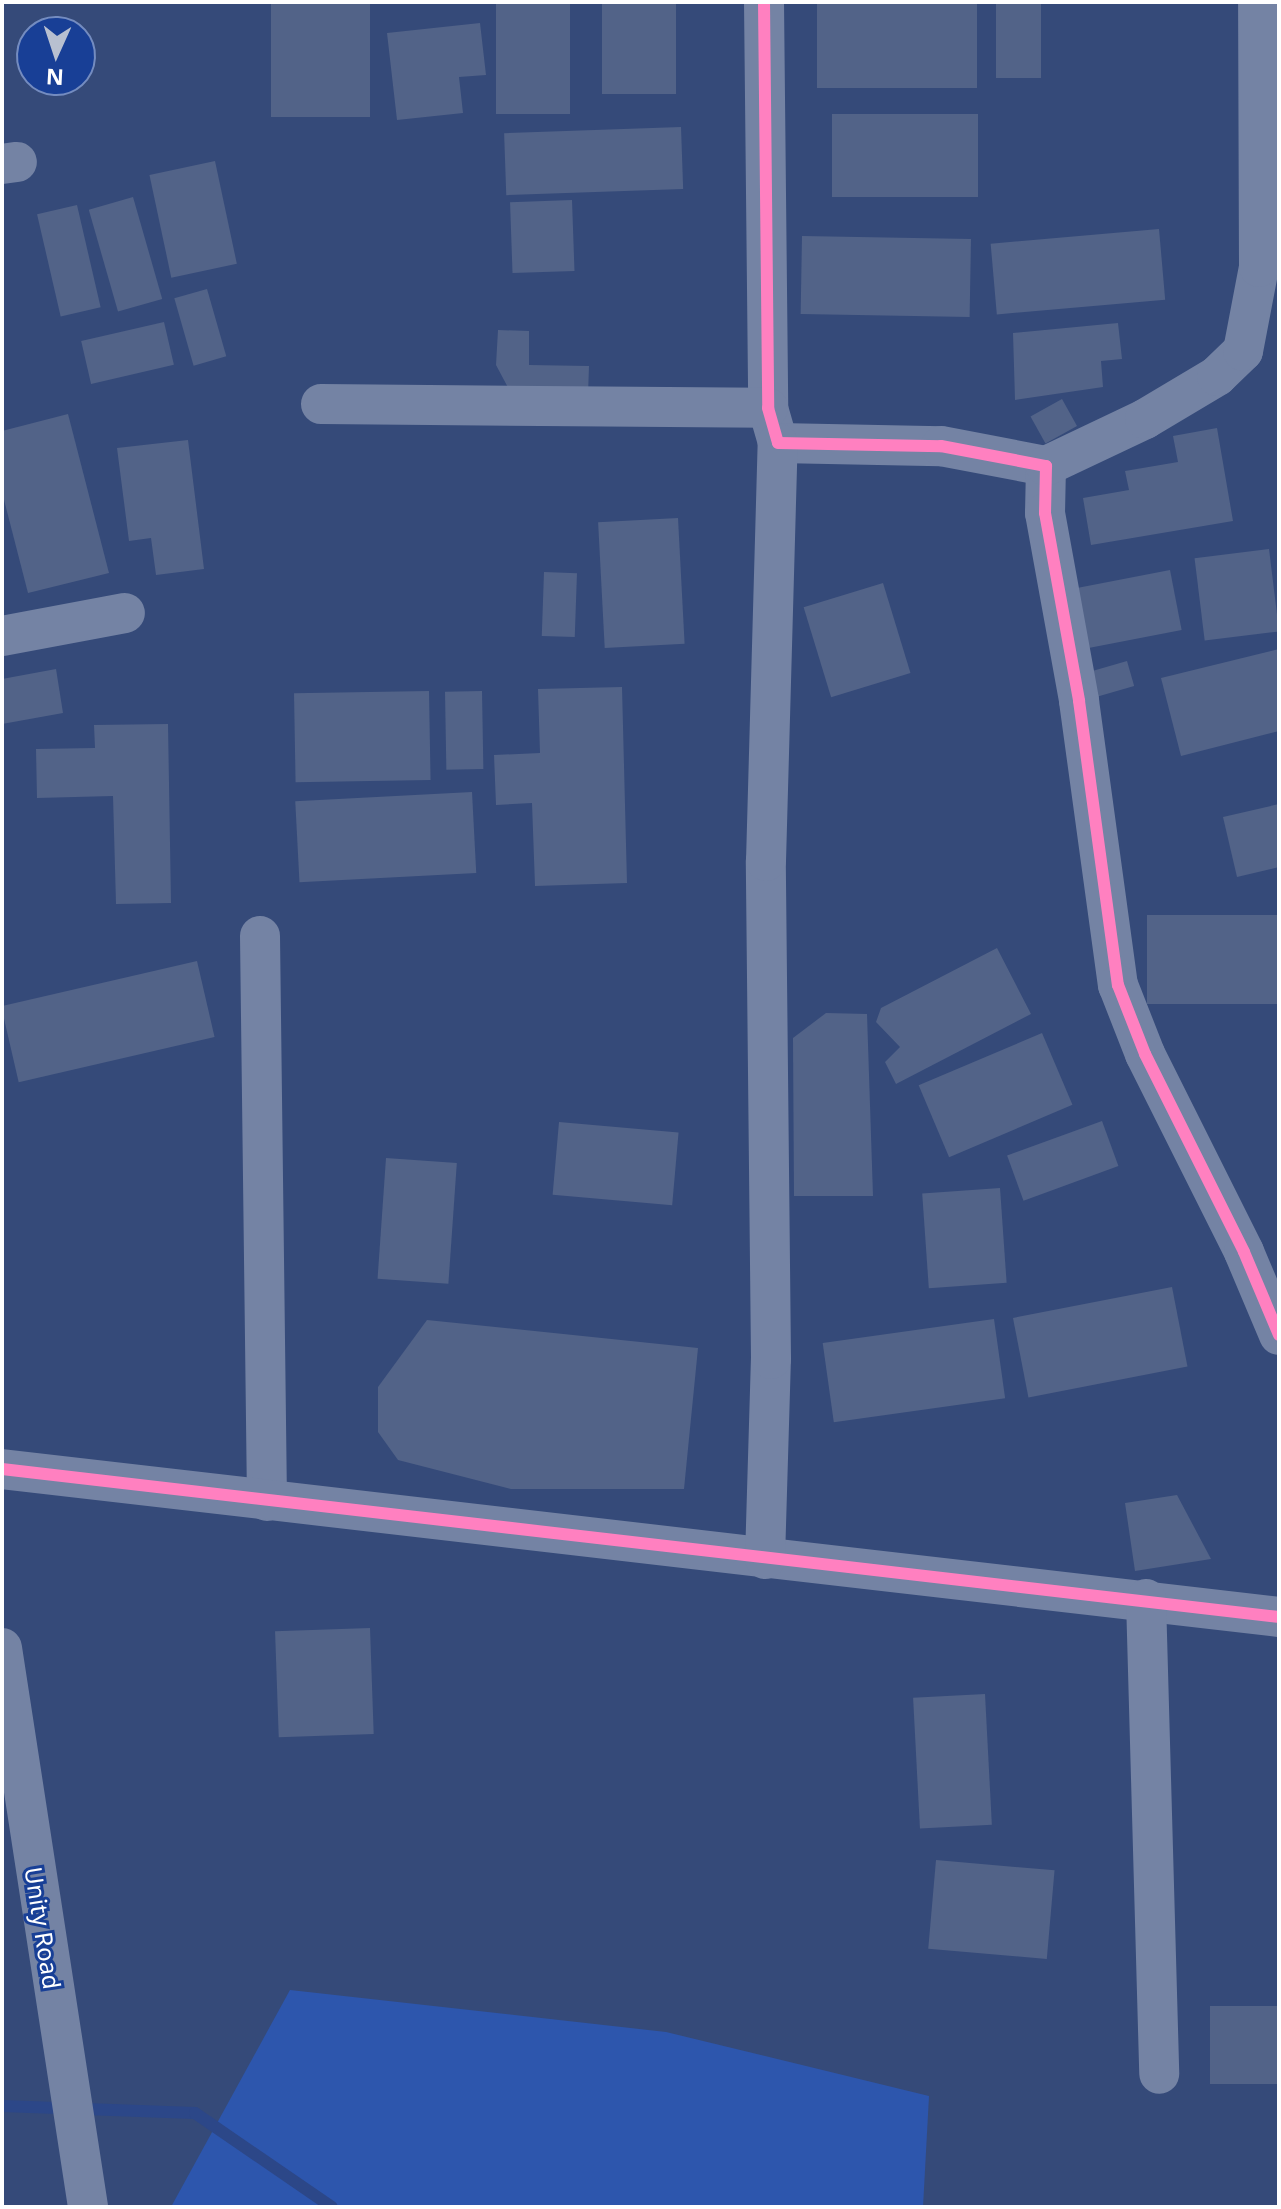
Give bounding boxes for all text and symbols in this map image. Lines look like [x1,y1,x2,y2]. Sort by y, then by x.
north arrow [16,16,96,96]
text: N [45,63,65,93]
street label: Unity Road [19,1865,67,1991]

